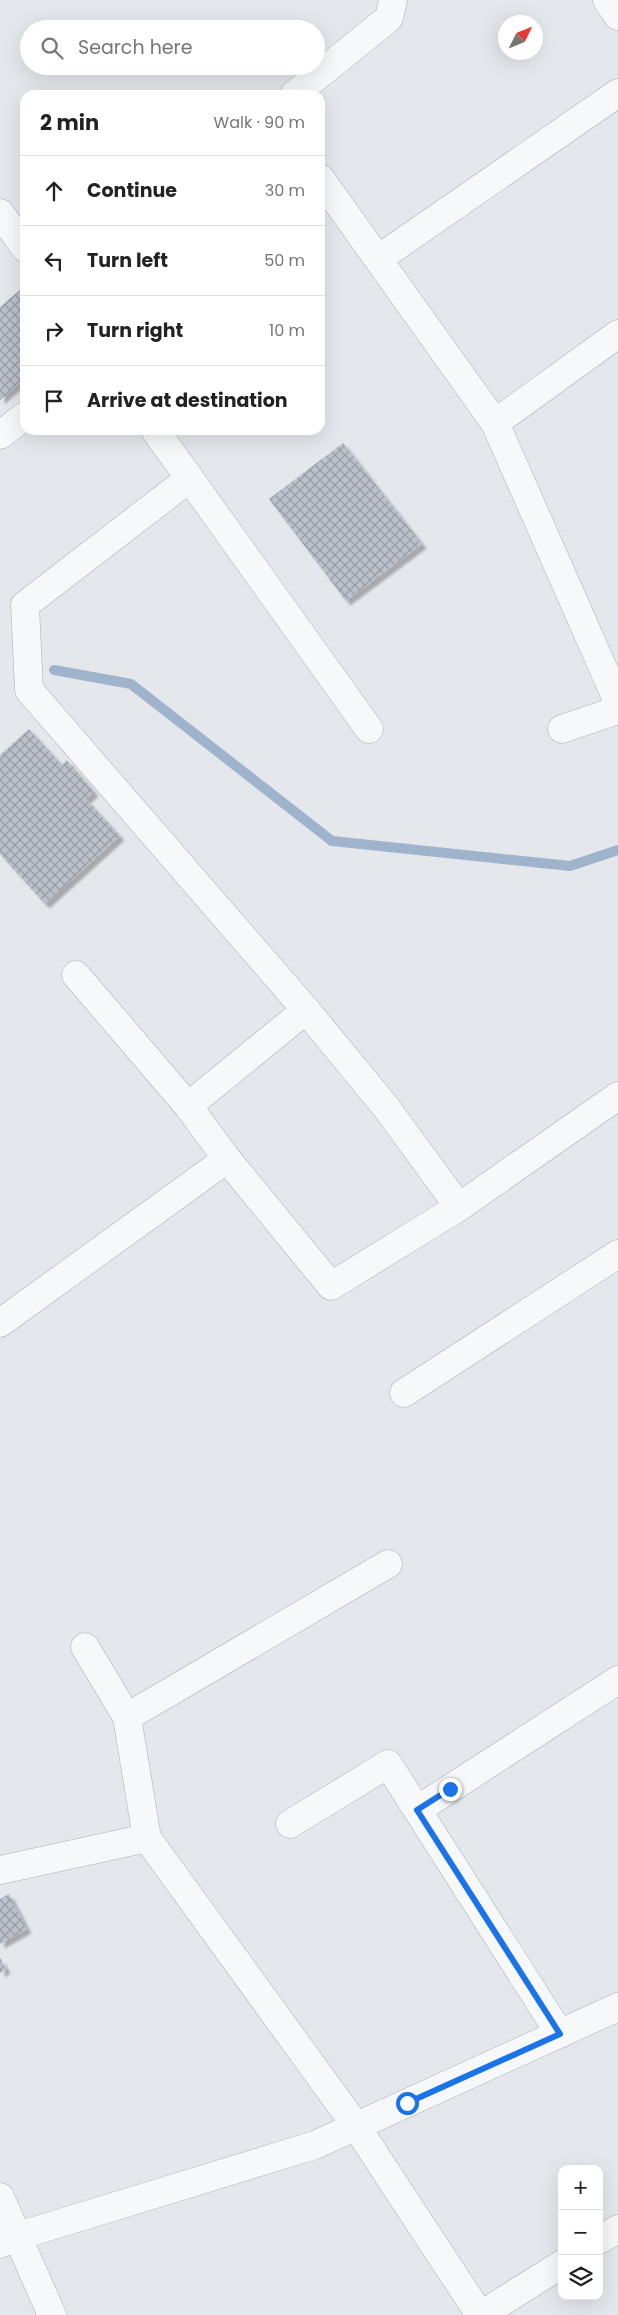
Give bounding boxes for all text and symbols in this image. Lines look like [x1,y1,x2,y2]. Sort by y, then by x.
north arrow [498,15,543,60]
search box [20,20,325,75]
icon: search [38,34,66,62]
text: Search here [78,34,192,61]
text: 2 min [40,108,99,137]
text: Walk · 90 m [214,111,305,134]
icon: ahead [40,177,68,205]
text: Continue [87,177,177,204]
text: 30 m [265,179,305,202]
icon: left [40,247,68,275]
text: Turn left [87,247,168,274]
text: 50 m [264,249,305,272]
icon: right [40,317,68,345]
text: Turn right [87,317,183,344]
text: 10 m [269,319,305,342]
icon: arrive [40,387,68,415]
text: Arrive at destination [87,387,288,414]
route end [439,1778,462,1801]
route start [396,2092,419,2115]
map controls [558,2165,603,2300]
button: + [558,2165,603,2210]
button: − [558,2210,603,2255]
button: layers [558,2255,603,2300]

